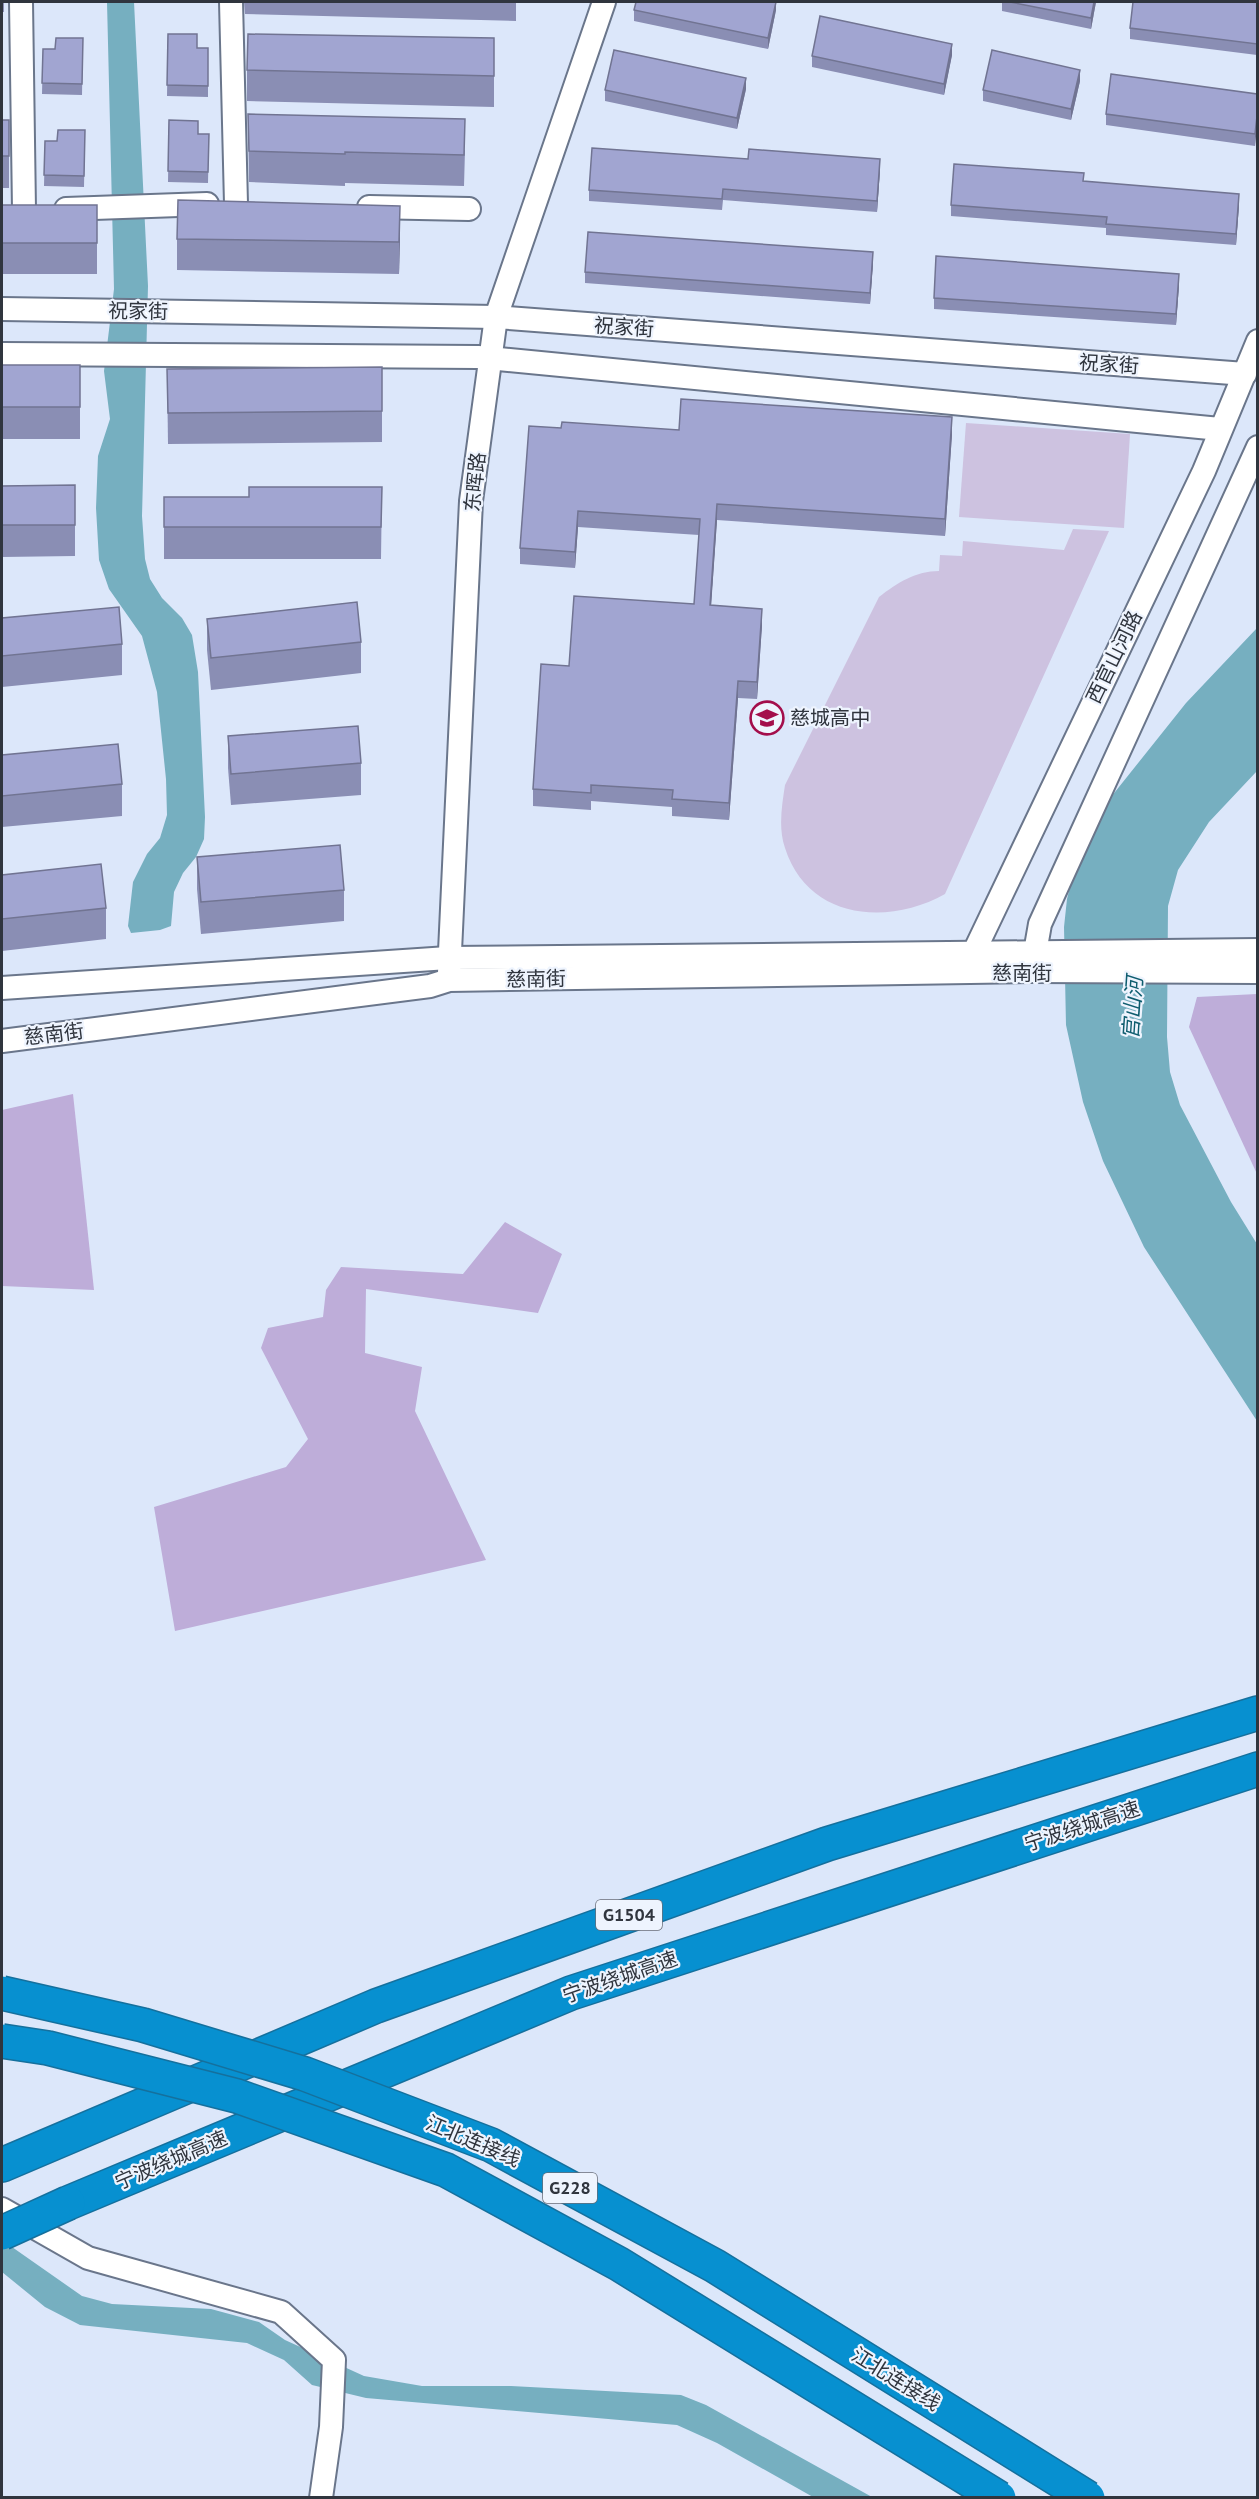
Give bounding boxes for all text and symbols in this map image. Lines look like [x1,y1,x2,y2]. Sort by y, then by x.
street label: 祝家街 [108,297,168,325]
street label: 祝家街 [593,312,655,342]
street label: 祝家街 [1078,349,1140,379]
street label: 东晖路 [459,451,491,513]
street label: 西官山河路 [1080,606,1148,708]
school or university icon: 慈城高中 [749,700,785,736]
place label: 慈城高中 [790,705,870,731]
street label: 慈南街 [992,960,1052,986]
street label: 慈南街 [506,965,566,993]
water label: 官山河 [1117,972,1148,1040]
street label: 慈南街 [23,1017,85,1051]
street label: 宁波绕城高速 [1021,1795,1143,1857]
road number: G1504 [596,1900,662,1930]
street label: 宁波绕城高速 [559,1945,681,2009]
street label: 江北连接线 [422,2109,524,2173]
street label: 宁波绕城高速 [111,2125,231,2195]
road number: G228 [543,2173,597,2203]
street label: 江北连接线 [847,2341,945,2417]

